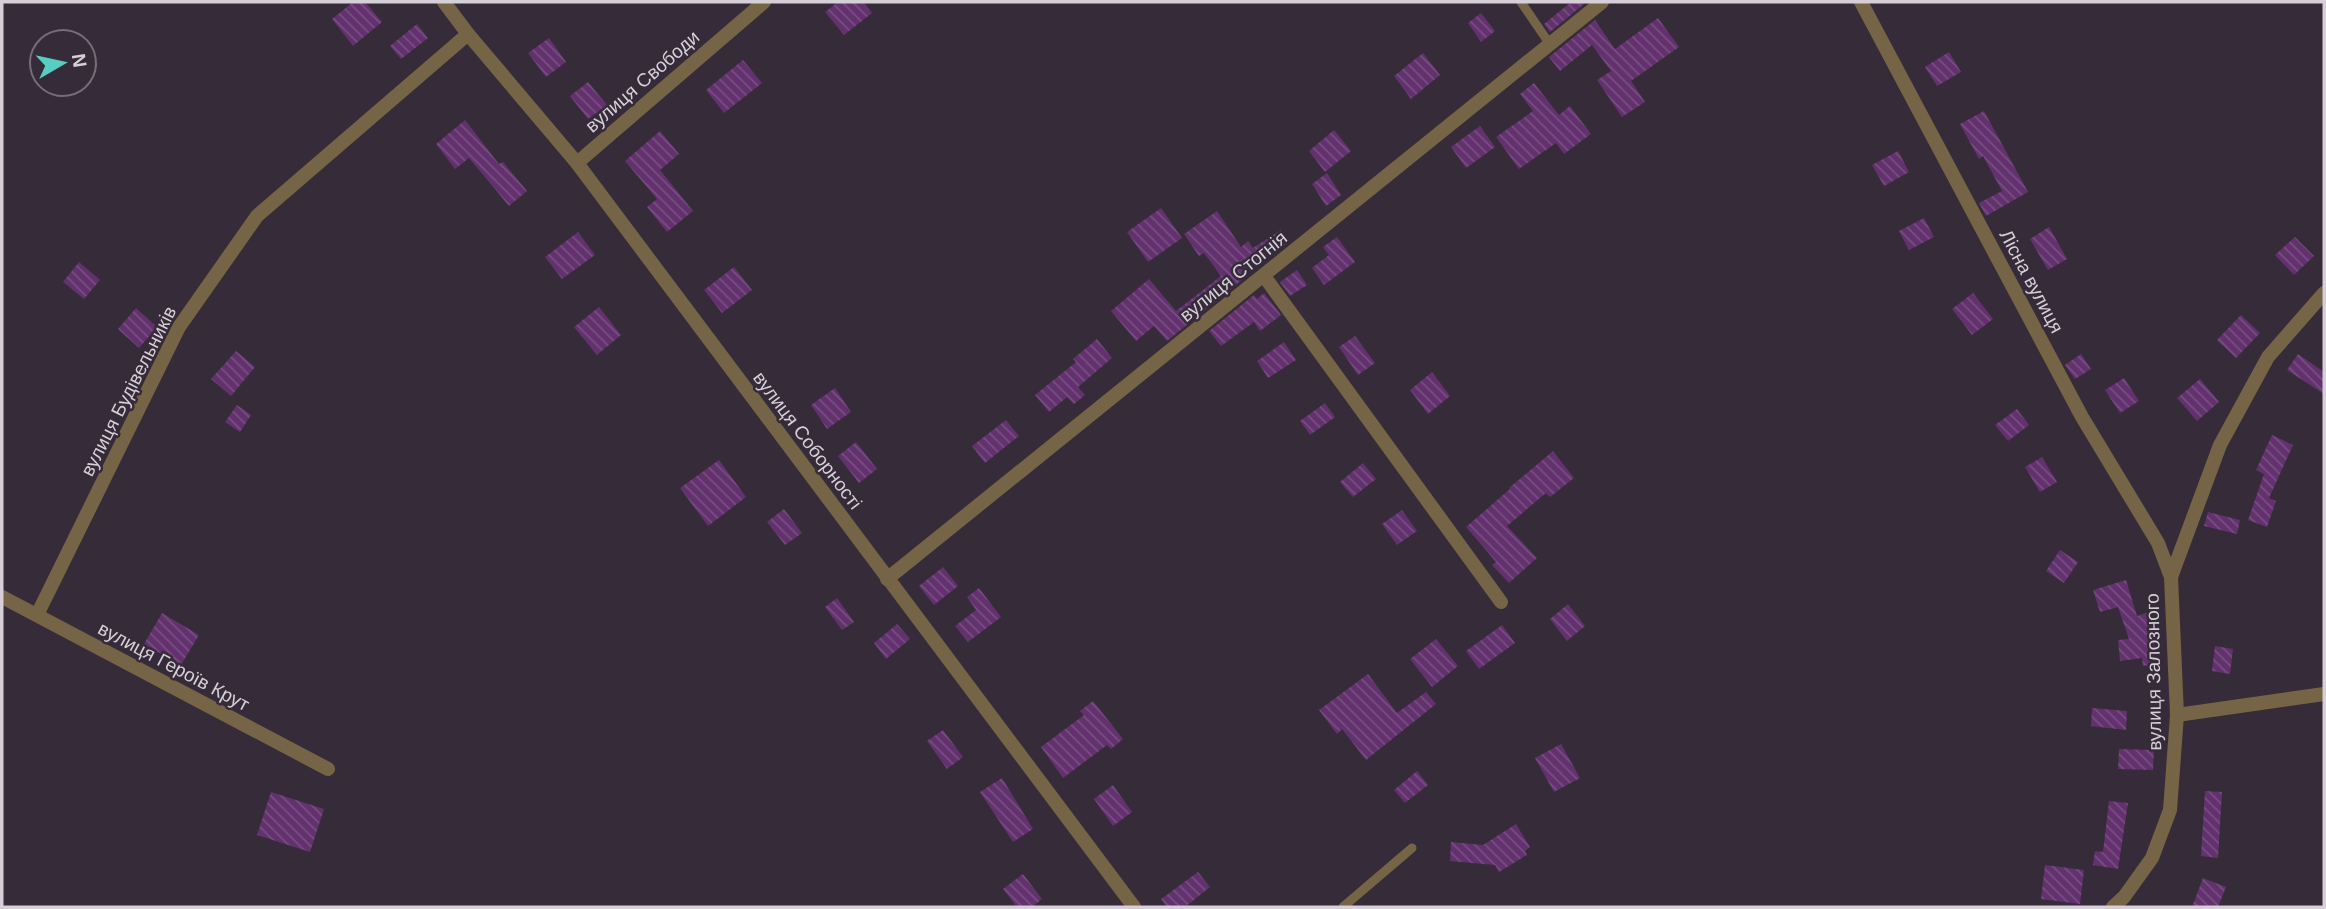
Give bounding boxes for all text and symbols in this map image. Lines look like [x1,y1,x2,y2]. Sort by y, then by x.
street label: вулиця Свободи [581,26,703,136]
north arrow [28,28,98,98]
text: N [68,52,91,69]
street label: Лісна вулиця [1995,226,2068,337]
street label: вулиця Стогнія [1176,227,1291,326]
street label: вулиця Будівельників [76,303,180,480]
street label: вулиця Соборності [749,367,866,513]
street label: вулиця Залозного [2142,593,2165,751]
street label: вулиця Героїв Крут [95,618,253,715]

